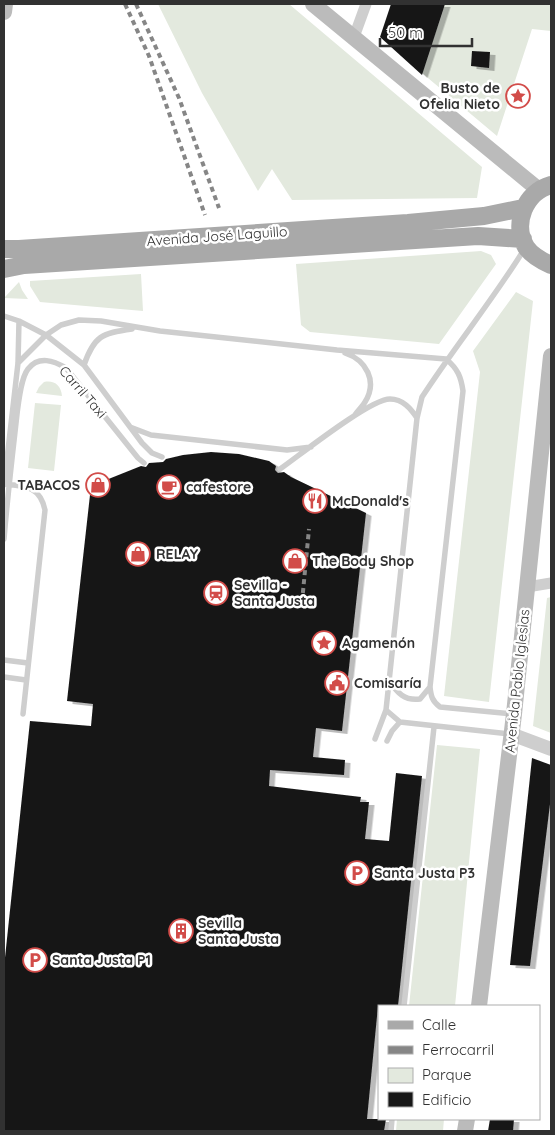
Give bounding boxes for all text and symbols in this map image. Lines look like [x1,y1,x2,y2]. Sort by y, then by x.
scale bar [380,15,472,47]
text: 50 m [388,23,423,42]
place label: Busto de Ofelia Nieto [419,79,500,113]
place icon: Busto de Ofelia Nieto [505,83,531,109]
street label: Avenida José Laguillo [146,222,288,250]
street label: Carril Taxi [55,362,111,422]
shop icon: TABACOS [85,472,111,498]
cafe icon: cafestore [156,474,182,500]
place label: TABACOS [17,476,80,494]
place label: cafestore [186,478,251,496]
restaurant icon: McDonald's [302,488,328,514]
place label: McDonald's [332,492,409,510]
shop icon: RELAY [125,541,151,567]
place label: RELAY [156,545,199,563]
shop icon: The Body Shop [282,548,308,574]
place label: The Body Shop [312,552,414,570]
place label: Sevilla - Santa Justa [234,576,315,610]
station icon: Sevilla - Santa Justa [203,580,229,606]
street label: Avenida Pablo Iglesias [501,608,533,754]
place icon: Agamenón [311,630,337,656]
place label: Agamenón [342,634,415,652]
public building icon: Comisaría [324,670,350,696]
place label: Comisaría [354,674,422,692]
parking icon: Santa Justa P3 [344,860,370,886]
place label: Santa Justa P3 [374,864,475,882]
place label: Sevilla Santa Justa [198,914,279,948]
building icon: Sevilla Santa Justa [168,918,194,944]
parking icon: Santa Justa P1 [22,947,48,973]
place label: Santa Justa P1 [52,951,151,969]
legend [378,1005,540,1120]
text: Calle [422,1015,456,1034]
text: Ferrocarril [422,1040,494,1059]
text: Parque [422,1065,472,1084]
text: Edificio [422,1090,471,1109]

